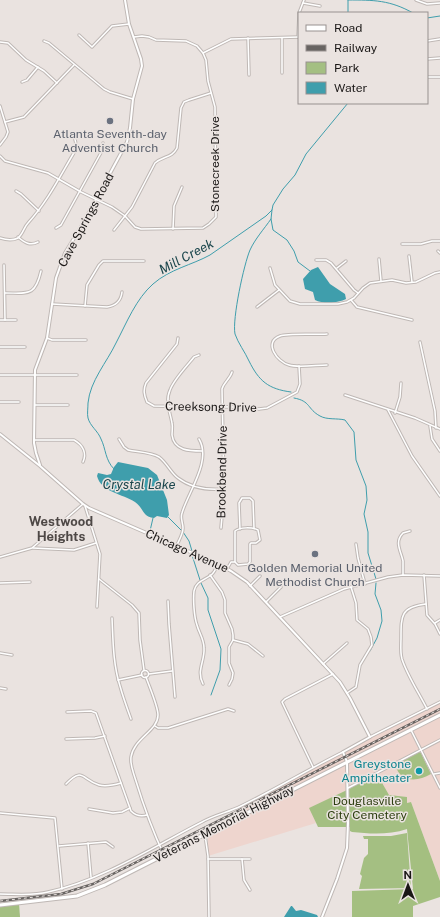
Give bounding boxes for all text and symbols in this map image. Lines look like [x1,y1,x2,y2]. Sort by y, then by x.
legend [298,12,428,104]
text: Road [334,21,362,35]
text: Railway [334,41,378,55]
text: Park [334,61,360,75]
text: Water [334,81,368,95]
marker: Atlanta Seventh-day Adventist Church [105,116,115,126]
street label: Stonecreek Drive [208,116,222,212]
place label: Atlanta Seventh-day Adventist Church [53,127,168,155]
street label: Cave Springs Road [55,171,117,269]
water label: Mill Creek [156,236,216,277]
street label: Creeksong Drive [165,399,257,415]
street label: Brookbend Drive [214,425,230,518]
water label: Crystal Lake [103,477,175,492]
district label: Westwood Heights [29,514,93,544]
street label: Chicago Avenue [143,526,231,576]
marker: Golden Memorial United Methodist Church [310,549,320,559]
place label: Golden Memorial United Methodist Church [248,561,382,589]
place label: Greystone Ampitheater [341,757,411,785]
marker: Greystone Ampitheater [414,766,424,776]
street label: Veterans Memorial Highway [151,782,297,866]
park label: Douglasville City Cemetery [327,794,407,822]
north arrow [388,865,428,905]
text: N [403,869,412,881]

